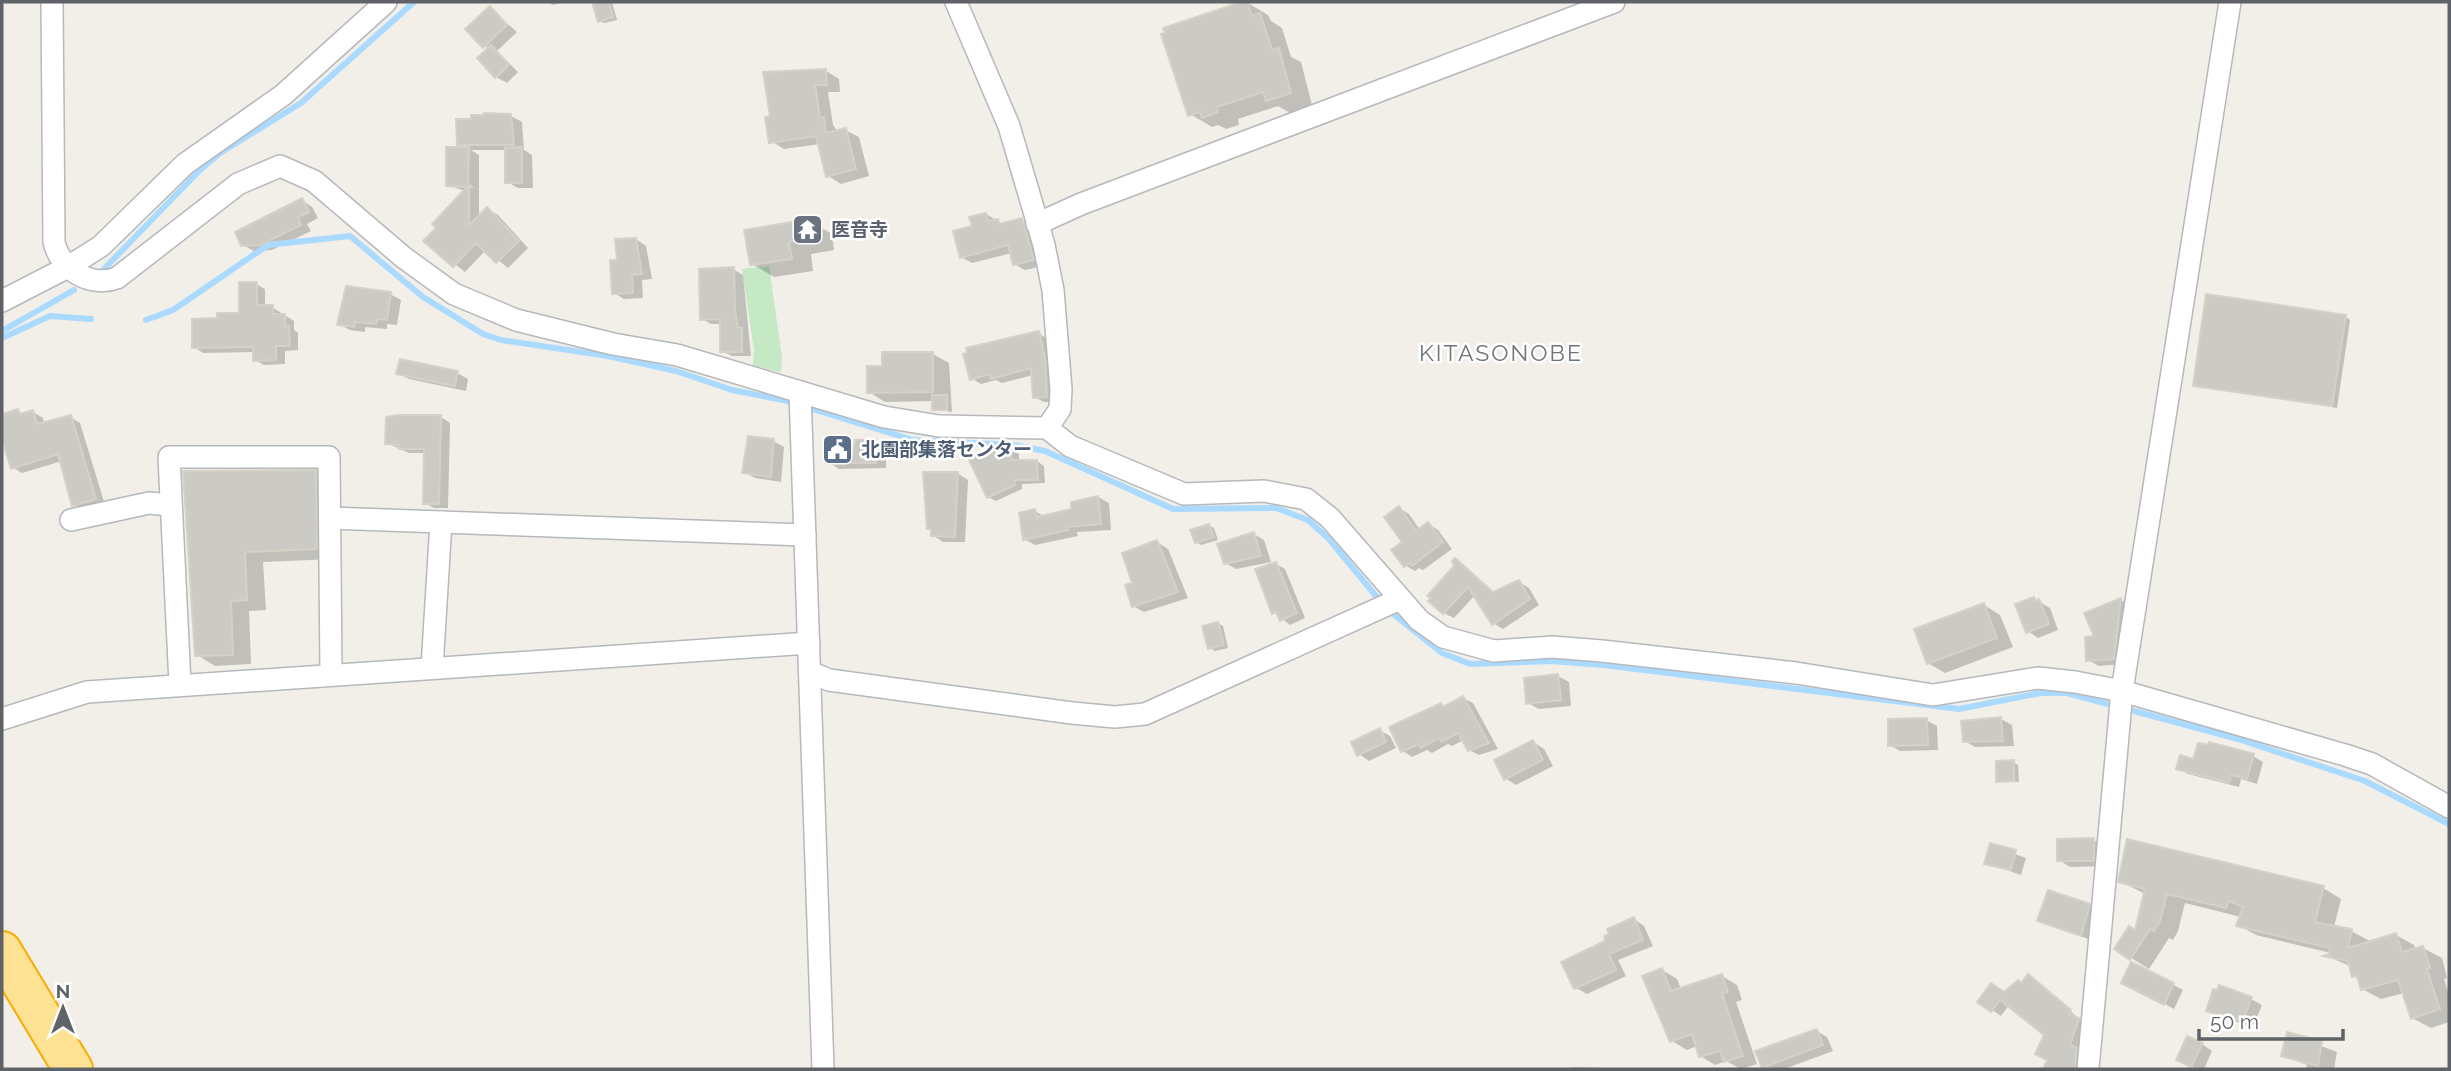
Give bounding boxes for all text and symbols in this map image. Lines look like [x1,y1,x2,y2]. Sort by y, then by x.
temple icon: 医音寺 [791,212,825,246]
place label: 医音寺 [831,218,888,240]
district label: KITASONOBE [1419,339,1583,366]
public building icon: 北園部集落センター [821,432,855,466]
place label: 北園部集落センター [861,438,1032,460]
north arrow [28,973,98,1043]
text: N [56,980,70,1002]
scale bar [2199,998,2342,1042]
text: 50 m [2210,1009,2259,1034]

